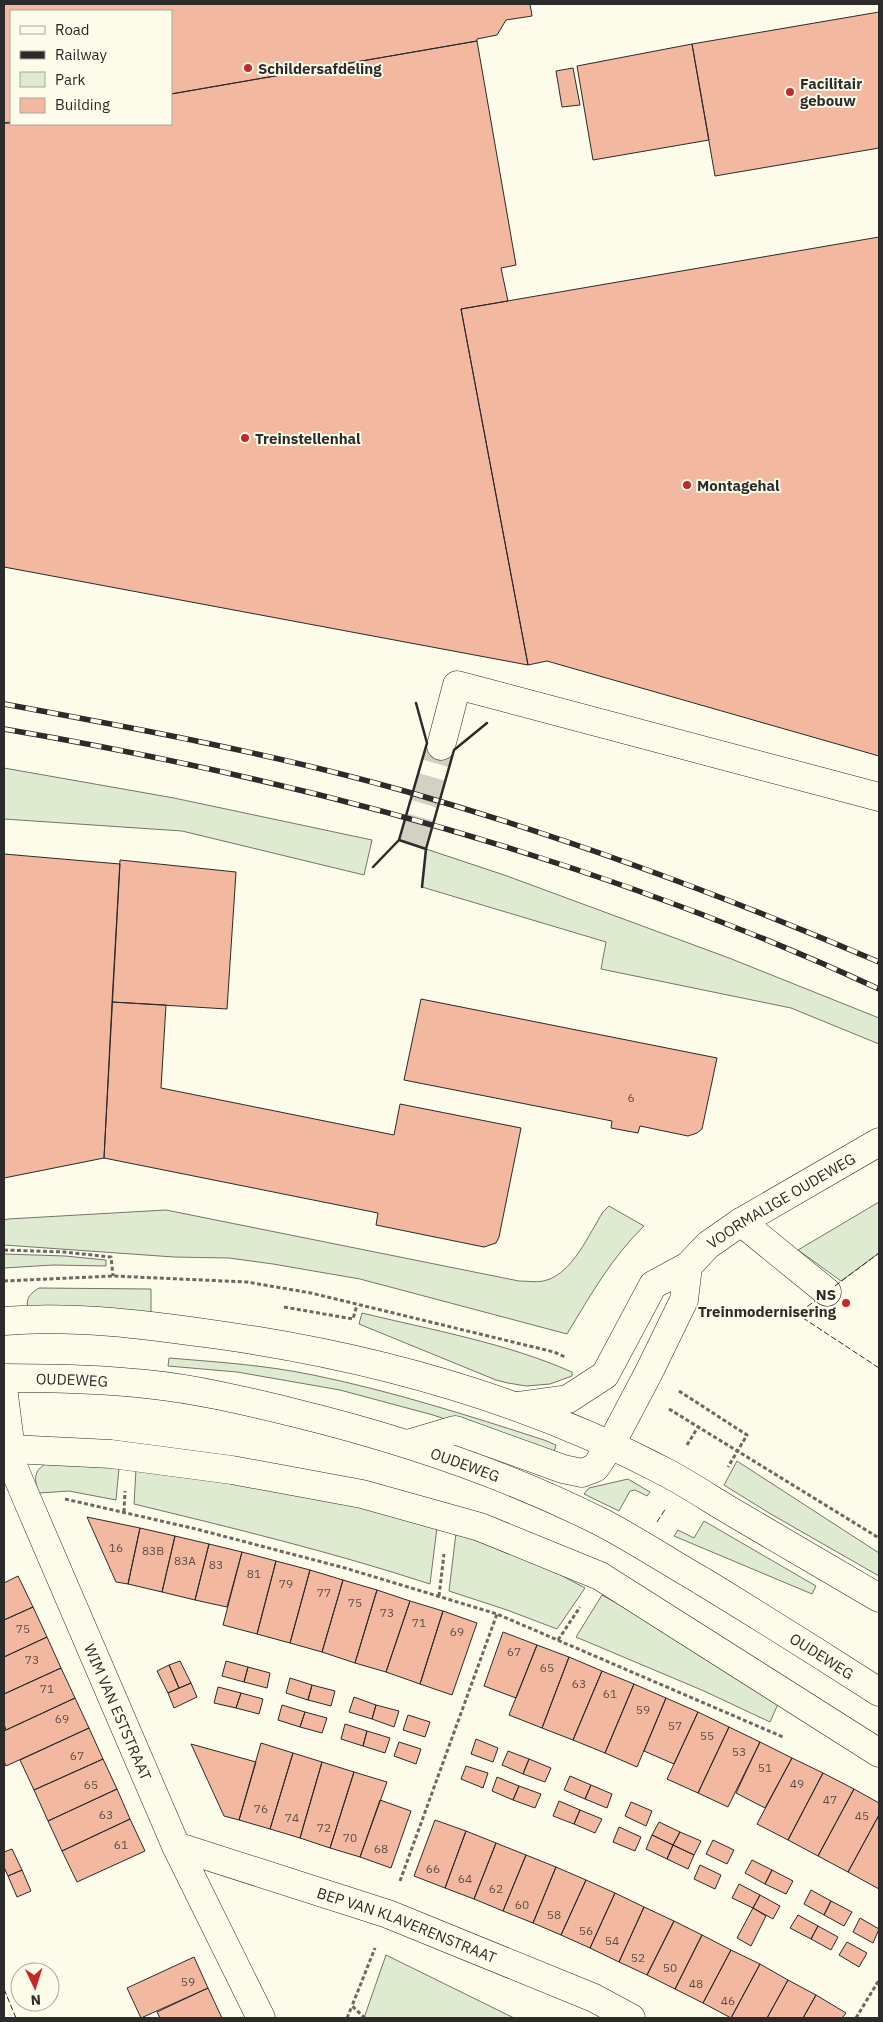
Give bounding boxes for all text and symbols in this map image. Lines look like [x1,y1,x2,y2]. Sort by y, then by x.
legend [10,10,172,125]
text: Road [55,20,90,39]
text: Railway [55,45,108,64]
place label: Schildersafdeling [258,59,382,78]
marker: Schildersafdeling [242,62,254,74]
text: Park [55,70,85,89]
place label: Facilitair gebouw [800,74,862,110]
marker: Facilitair gebouw [784,86,796,98]
text: Building [55,95,110,114]
place label: Treinstellenhal [255,429,361,448]
marker: Treinstellenhal [239,432,251,444]
place label: Montagehal [697,476,780,495]
marker: Montagehal [681,479,693,491]
house number: 6 [627,1090,635,1105]
street label: VOORMALIGE OUDEWEG [703,1148,859,1252]
place label: NS Treinmodernisering [698,1285,837,1321]
marker: NS Treinmodernisering [840,1297,852,1309]
street label: OUDEWEG [36,1369,109,1390]
street label: OUDEWEG [428,1443,503,1486]
house number: 16 [109,1540,123,1555]
house number: 83B [142,1543,164,1558]
house number: 83A [174,1553,196,1568]
house number: 83 [209,1557,223,1572]
house number: 81 [247,1566,261,1581]
house number: 79 [279,1576,293,1591]
house number: 77 [317,1585,331,1600]
house number: 75 [348,1595,362,1610]
house number: 73 [380,1605,394,1620]
house number: 71 [412,1615,426,1630]
house number: 75 [16,1621,30,1636]
house number: 69 [450,1624,464,1639]
street label: OUDEWEG [786,1628,858,1683]
street label: WIM VAN ESTSTRAAT [81,1641,156,1783]
house number: 67 [507,1644,521,1659]
house number: 73 [25,1652,39,1667]
house number: 65 [540,1660,554,1675]
house number: 63 [572,1676,586,1691]
house number: 71 [40,1681,54,1696]
house number: 61 [603,1686,617,1701]
house number: 59 [636,1702,650,1717]
house number: 69 [55,1711,69,1726]
house number: 57 [668,1718,682,1733]
house number: 55 [700,1728,714,1743]
house number: 53 [732,1744,746,1759]
house number: 67 [70,1748,84,1763]
house number: 51 [758,1760,772,1775]
house number: 49 [790,1776,804,1791]
house number: 65 [84,1777,98,1792]
house number: 47 [823,1792,837,1807]
house number: 76 [254,1801,268,1816]
house number: 63 [99,1807,113,1822]
house number: 45 [855,1808,869,1823]
house number: 74 [285,1810,299,1825]
house number: 72 [317,1820,331,1835]
house number: 70 [343,1830,357,1845]
house number: 61 [114,1837,128,1852]
house number: 68 [374,1841,388,1856]
house number: 66 [426,1861,440,1876]
house number: 64 [458,1871,472,1886]
house number: 62 [489,1881,503,1896]
street label: BEP VAN KLAVERENSTRAAT [315,1882,500,1967]
house number: 60 [515,1897,529,1912]
house number: 58 [547,1907,561,1922]
house number: 56 [579,1923,593,1938]
house number: 54 [605,1933,619,1948]
house number: 52 [631,1950,645,1965]
house number: 50 [663,1960,677,1975]
north arrow [10,1962,60,2012]
house number: 59 [181,1974,195,1989]
house number: 48 [689,1976,703,1991]
text: N [30,1991,42,2009]
house number: 46 [721,1993,735,2008]

